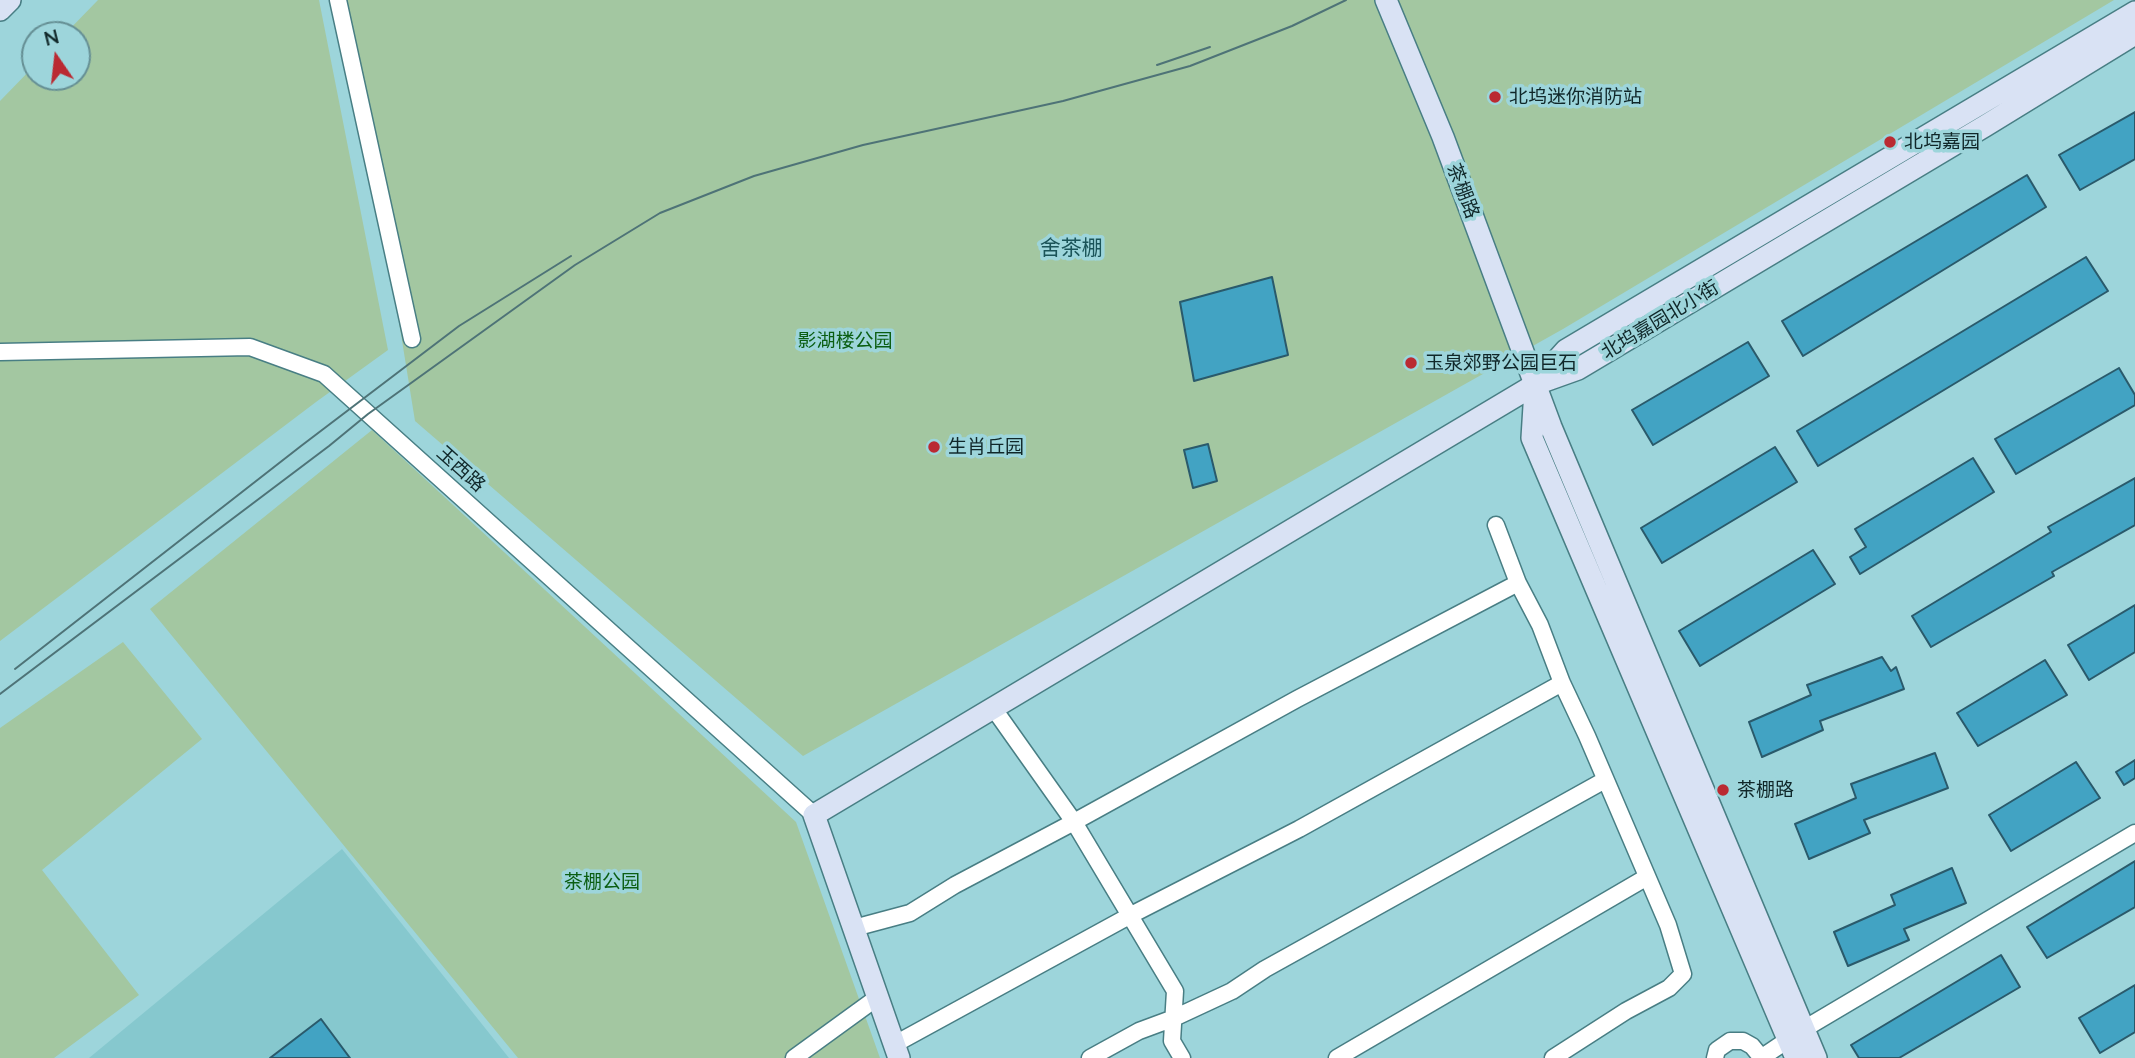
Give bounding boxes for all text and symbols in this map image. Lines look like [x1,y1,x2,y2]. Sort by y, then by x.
north arrow [21,21,91,91]
text: N [41,24,61,50]
place label: 北坞迷你消防站 [1509,86,1642,108]
marker: 北坞迷你消防站 [1487,89,1503,105]
place label: 北坞嘉园 [1904,131,1980,153]
marker: 北坞嘉园 [1882,134,1898,150]
street label: 茶棚路 [1442,160,1484,222]
district label: 舍茶棚 [1040,235,1102,261]
street label: 北坞嘉园北小街 [1597,276,1723,364]
park label: 影湖楼公园 [798,330,892,352]
place label: 玉泉郊野公园巨石 [1425,352,1577,374]
marker: 玉泉郊野公园巨石 [1403,355,1419,371]
place label: 生肖丘园 [948,436,1024,458]
marker: 生肖丘园 [926,439,942,455]
street label: 玉西路 [432,441,490,497]
place label: 茶棚路 [1737,779,1794,801]
marker: 茶棚路 [1715,782,1731,798]
park label: 茶棚公园 [564,871,640,893]

